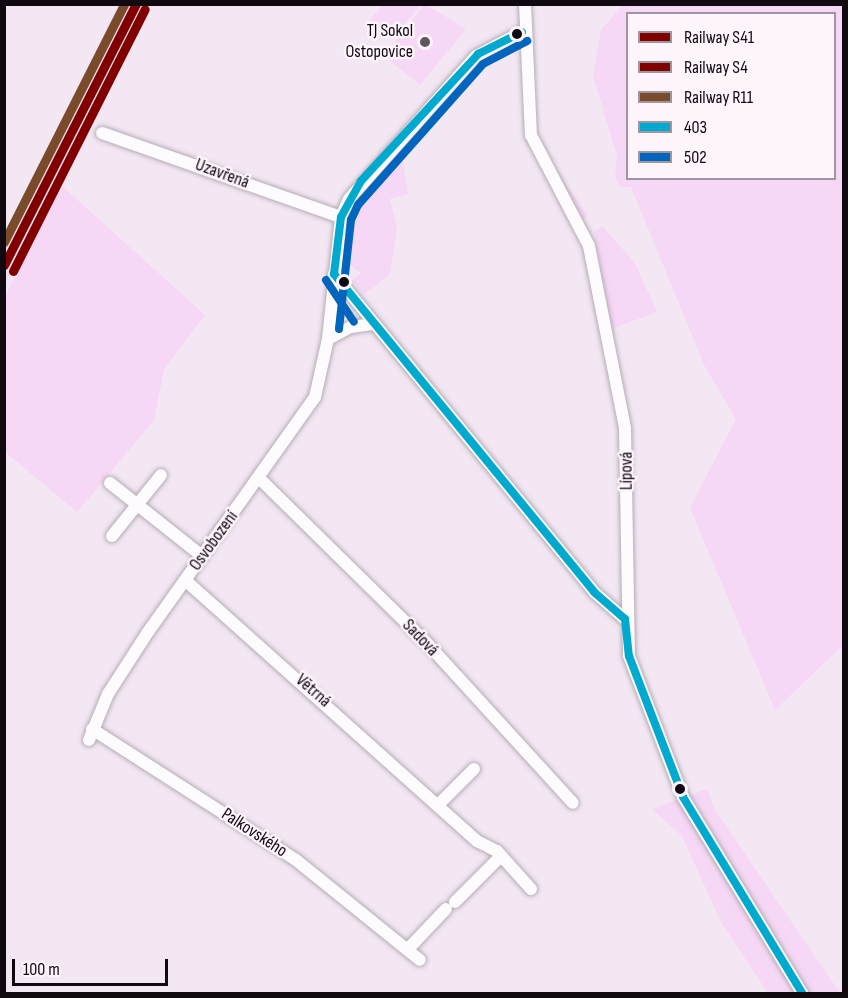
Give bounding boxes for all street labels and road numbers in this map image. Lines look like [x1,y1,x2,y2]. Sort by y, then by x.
street label: Uzavřená [192,154,252,194]
street label: Lípová [616,452,638,490]
street label: Osvobození [185,507,243,575]
street label: Sadová [397,615,443,661]
street label: Větrná [291,670,335,712]
street label: Palkovského [217,804,291,862]

